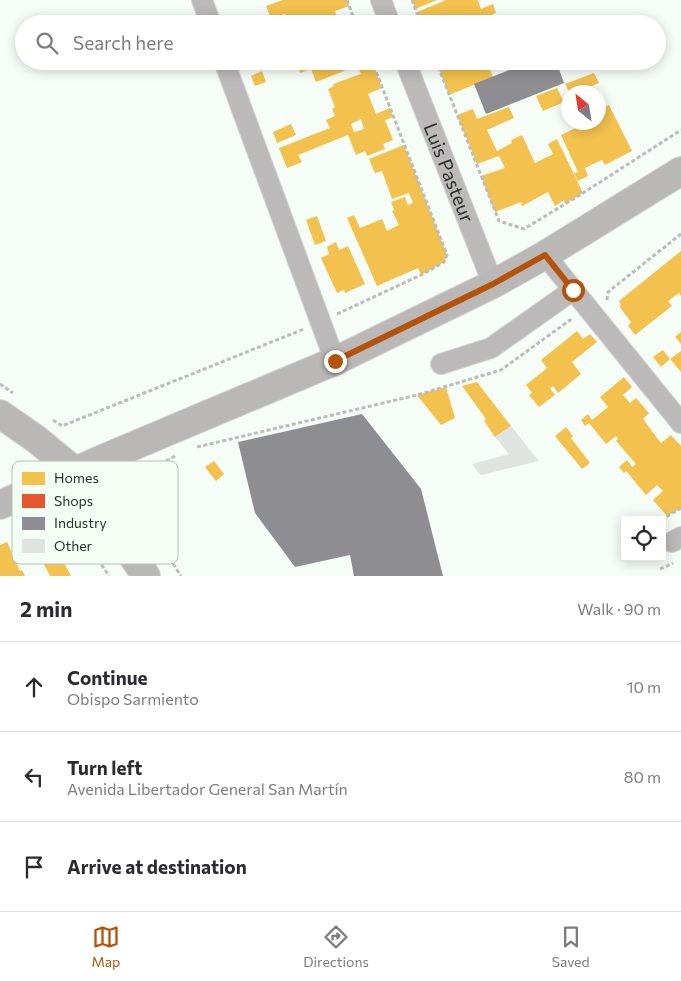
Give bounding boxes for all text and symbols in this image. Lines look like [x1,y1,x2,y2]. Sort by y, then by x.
search box [15,15,666,70]
icon: search [33,29,61,57]
text: Search here [73,31,173,54]
north arrow [561,85,606,130]
street label: Luis Pasteur [420,119,480,226]
route start [562,279,585,302]
route end [324,350,347,373]
legend [12,461,178,564]
text: Homes [54,469,99,486]
text: Shops [54,492,93,509]
text: Industry [54,514,107,531]
map controls [621,516,666,561]
button: locate [621,516,666,561]
text: Other [54,537,93,554]
text: 2 min [20,596,72,621]
text: Walk · 90 m [577,599,661,618]
text: Continue [67,666,147,689]
icon: ahead [20,673,48,701]
text: 10 m [627,677,661,696]
text: Obispo Sarmiento [67,689,199,708]
text: Turn left [67,756,142,779]
icon: left [20,763,48,791]
text: 80 m [624,767,661,786]
text: Avenida Libertador General San Martín [67,779,348,798]
icon: arrive [20,853,48,881]
text: Arrive at destination [67,855,247,878]
tab: Map [91,923,120,970]
tab: Directions [303,923,369,970]
tab: Saved [552,923,590,970]

